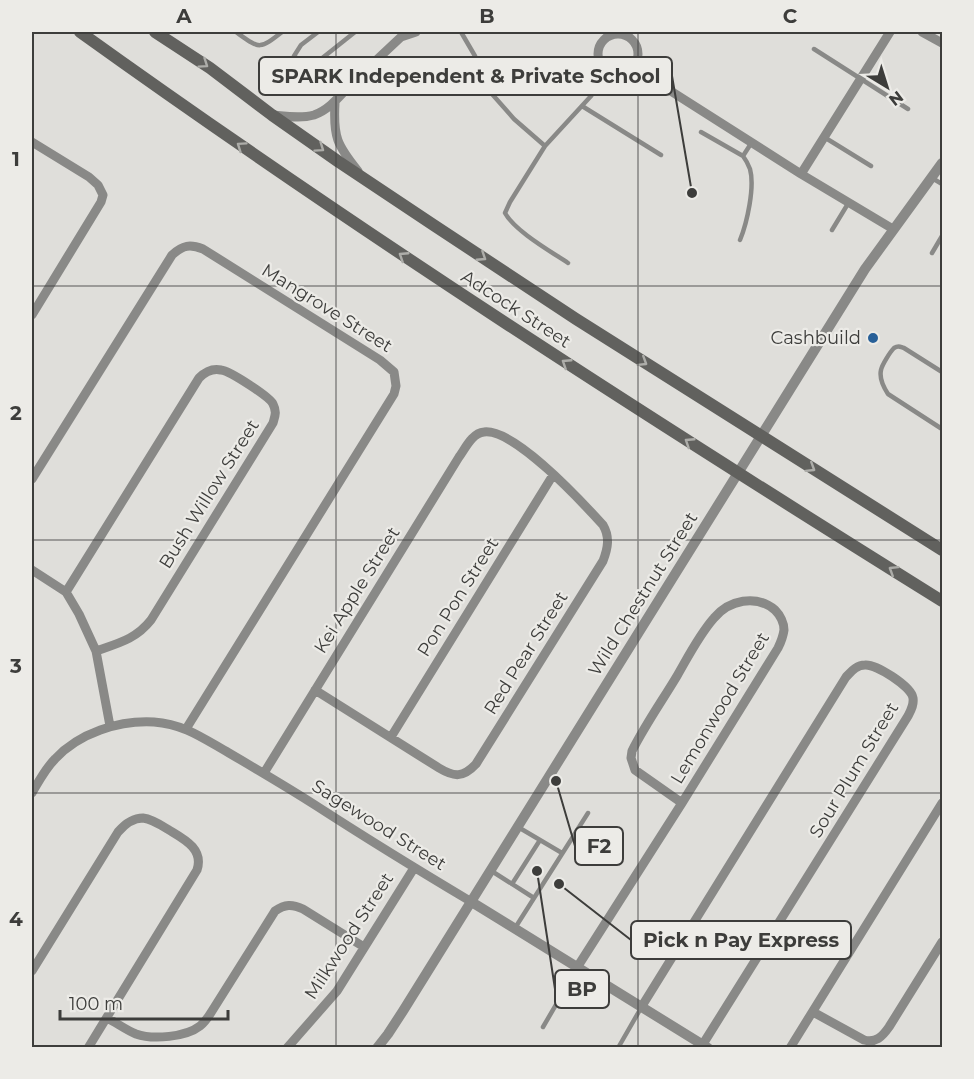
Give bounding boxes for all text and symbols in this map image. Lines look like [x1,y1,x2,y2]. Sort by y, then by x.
text: A [175,4,192,28]
text: B [479,4,495,28]
text: C [783,4,798,28]
one-way arrow [197,57,208,68]
callout: SPARK Independent & Private School [259,57,672,95]
north arrow [857,57,917,117]
text: SPARK Independent & Private School [271,64,661,88]
text: N [885,87,907,110]
one-way arrow [313,141,324,152]
one-way arrow [237,142,248,153]
text: 1 [12,147,20,171]
one-way arrow [475,250,486,261]
one-way arrow [398,252,409,263]
street label: Mangrove Street [258,259,396,357]
street label: Adcock Street [457,265,575,353]
place label: Cashbuild [771,327,861,349]
marker: Cashbuild [866,331,880,345]
one-way arrow [637,354,647,366]
one-way arrow [561,359,572,370]
text: 2 [10,401,22,425]
street label: Bush Willow Street [154,415,264,573]
one-way arrow [685,438,696,449]
one-way arrow [805,460,815,472]
street label: Wild Chestnut Street [584,508,702,680]
street label: Kei Apple Street [309,523,405,657]
street label: Pon Pon Street [413,533,503,661]
one-way arrow [889,565,899,577]
street label: Red Pear Street [479,587,573,719]
street label: Lemonwood Street [666,628,774,788]
text: 3 [9,654,22,678]
street label: Sour Plum Street [805,698,903,842]
street label: Sagewood Street [308,775,450,875]
callout: F2 [575,827,623,865]
text: F2 [587,834,612,858]
street label: Milkwood Street [300,869,398,1003]
text: 4 [9,907,23,931]
callout: Pick n Pay Express [631,921,851,959]
text: Pick n Pay Express [643,928,839,952]
callout: BP [555,970,609,1008]
text: BP [567,977,597,1001]
scale bar [60,983,228,1021]
text: 100 m [69,993,123,1015]

